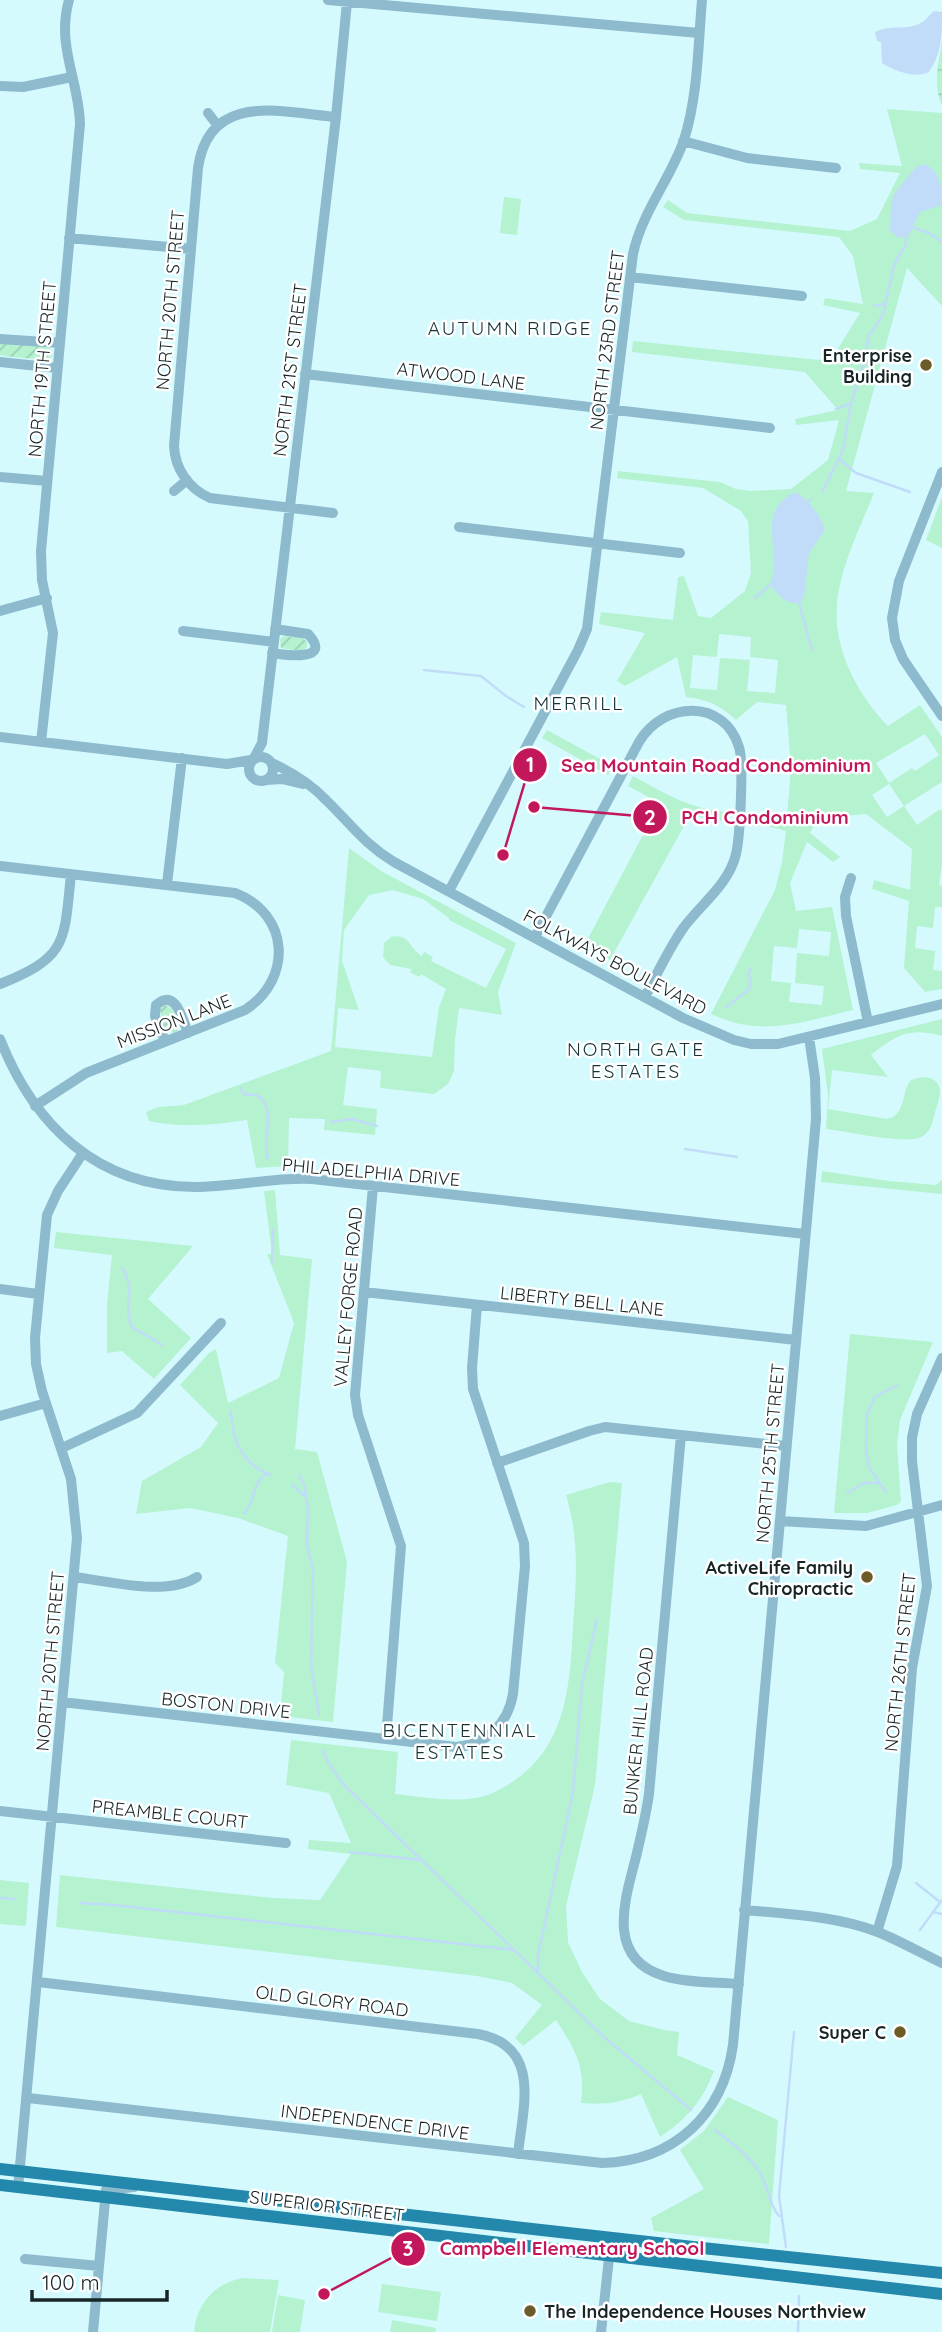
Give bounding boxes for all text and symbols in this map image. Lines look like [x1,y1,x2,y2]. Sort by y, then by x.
street label: NORTH 20TH STREET [151,209,189,391]
street label: NORTH 23RD STREET [585,249,629,431]
street label: NORTH 19TH STREET [23,280,61,458]
street label: NORTH 21ST STREET [268,282,312,458]
district label: AUTUMN RIDGE [428,316,592,340]
place label: Enterprise Building [823,344,912,388]
street label: ATWOOD LANE [396,357,526,395]
marker: Enterprise Building [918,357,934,373]
district label: MERRILL [534,691,624,715]
callout: Sea Mountain Road Condominium [512,745,885,785]
text: 1 [526,751,534,777]
text: Sea Mountain Road Condominium [561,753,871,777]
callout: PCH Condominium [633,797,863,837]
text: 2 [644,804,656,830]
text: PCH Condominium [681,805,849,829]
street label: FOLKWAYS BOULEVARD [519,904,711,1020]
street label: MISSION LANE [114,989,234,1053]
district label: NORTH GATE ESTATES [567,1037,705,1083]
street label: PHILADELPHIA DRIVE [281,1153,461,1191]
street label: VALLEY FORGE ROAD [329,1206,367,1388]
street label: LIBERTY BELL LANE [499,1281,665,1321]
street label: NORTH 25TH STREET [751,1362,789,1544]
place label: ActiveLife Family Chiropractic [705,1556,853,1600]
marker: ActiveLife Family Chiropractic [859,1569,875,1585]
street label: NORTH 20TH STREET [31,1570,69,1752]
street label: NORTH 26TH STREET [879,1571,921,1753]
street label: BUNKER HILL ROAD [618,1646,658,1816]
street label: BOSTON DRIVE [160,1687,292,1723]
district label: BICENTENNIAL ESTATES [382,1718,538,1764]
street label: PREAMBLE COURT [91,1794,249,1834]
street label: OLD GLORY ROAD [254,1980,410,2022]
place label: Super C [819,2021,886,2044]
marker: Super C [892,2024,908,2040]
street label: INDEPENDENCE DRIVE [279,2099,471,2145]
street label: SUPERIOR STREET [248,2185,406,2227]
callout: Campbell Elementary School [390,2229,718,2269]
text: 3 [402,2235,414,2261]
text: Campbell Elementary School [440,2236,704,2260]
scale bar [32,2258,166,2302]
text: 100 m [42,2269,100,2295]
place label: The Independence Houses Northview [544,2300,866,2323]
marker: The Independence Houses Northview [522,2303,538,2319]

